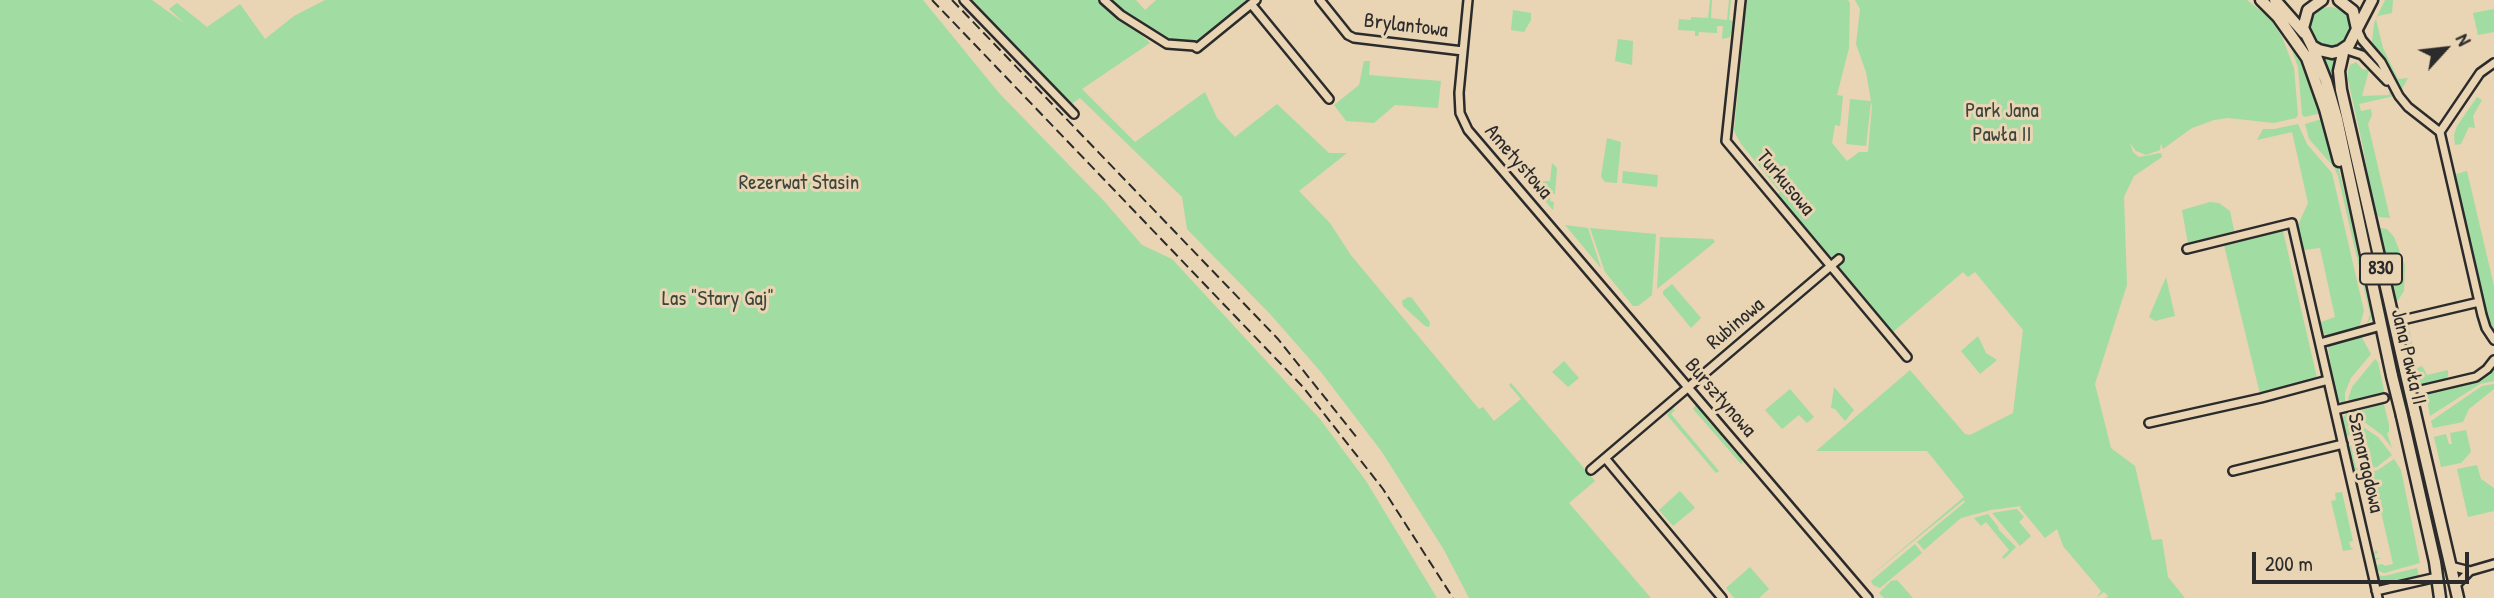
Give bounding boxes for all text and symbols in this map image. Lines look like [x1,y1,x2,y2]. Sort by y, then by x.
street label: Brylantowa [1362,8,1450,44]
north arrow [2410,14,2480,84]
text: N [2450,29,2478,50]
park label: Park Jana Pawła II [1965,98,2039,148]
street label: Ametystowa [1479,120,1557,204]
street label: Turkusowa [1750,145,1820,221]
park label: Rezerwat Stasin [739,170,859,196]
road number: 830 [2360,254,2402,284]
park label: Las "Stary Gaj" [662,286,774,312]
street label: Rubinowa [1702,293,1770,355]
street label: Jana Pawła II [2385,307,2431,407]
street label: Bursztynowa [1679,353,1761,443]
street label: Szmaragdowa [2341,411,2389,515]
scale bar [2256,538,2473,582]
text: 200 m [2265,549,2313,578]

